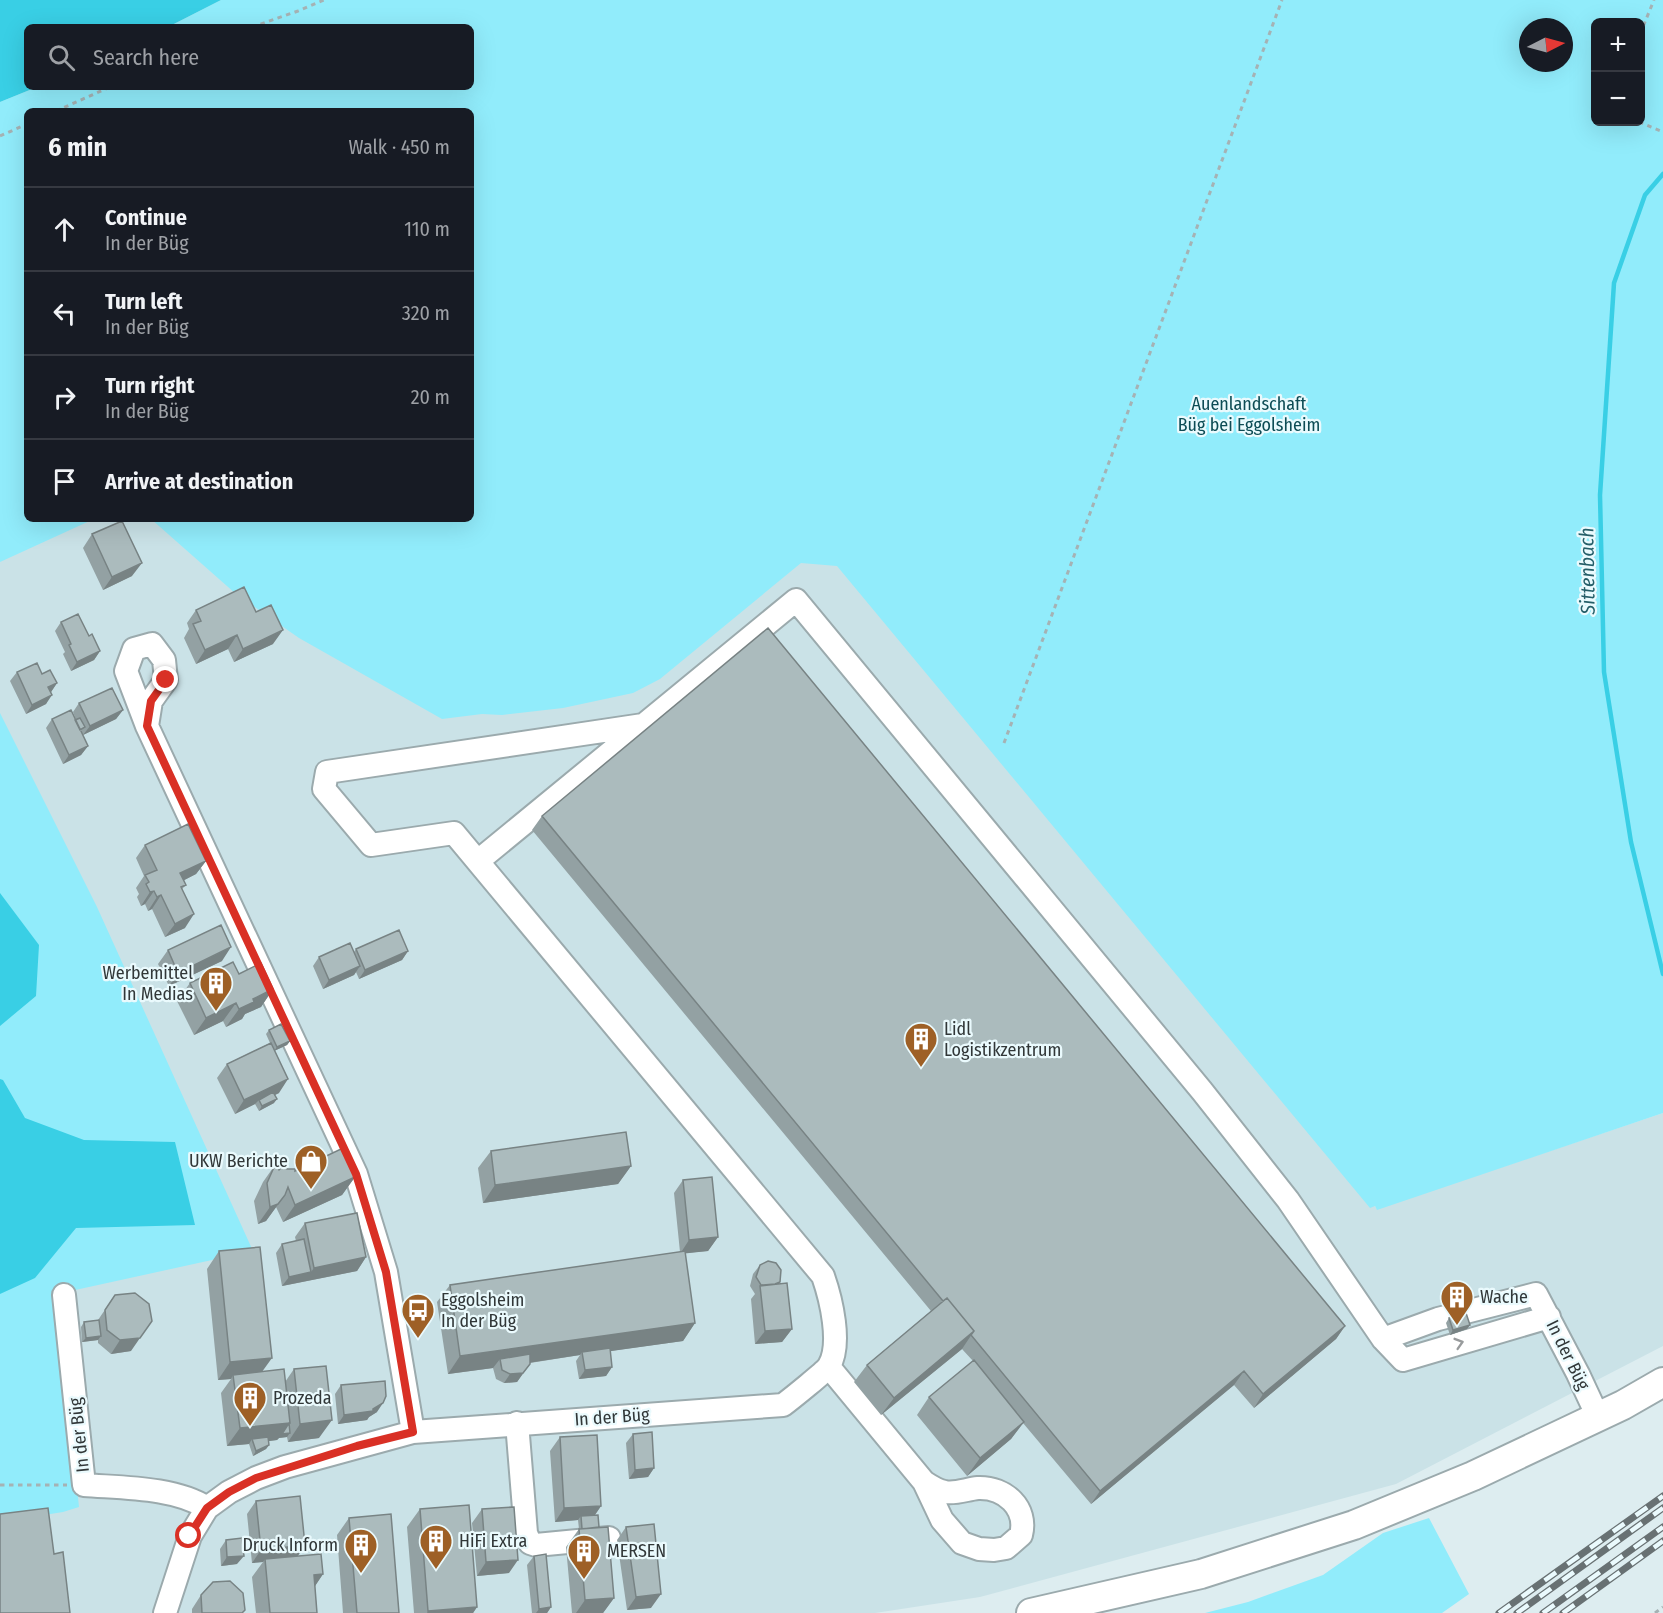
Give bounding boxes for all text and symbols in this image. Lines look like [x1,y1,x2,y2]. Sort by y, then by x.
north arrow [1519,18,1573,72]
map controls [1591,18,1645,126]
button: + [1591,18,1645,72]
search box [24,24,474,90]
icon: search [45,41,78,74]
text: Search here [93,44,199,71]
button: − [1591,72,1645,126]
text: 6 min [48,132,107,163]
text: Walk · 450 m [349,135,450,159]
text: Continue [105,204,187,231]
icon: ahead [48,213,81,246]
text: 110 m [404,217,450,241]
text: In der Büg [105,231,189,255]
text: Turn left [105,288,183,315]
icon: left [48,297,81,330]
text: 320 m [402,301,450,325]
text: In der Büg [105,315,189,339]
text: Turn right [105,372,194,399]
icon: right [48,381,81,414]
text: 20 m [411,385,450,409]
park label: Auenlandschaft Büg bei Eggolsheim [1178,393,1320,436]
text: In der Büg [105,399,189,423]
icon: arrive [48,465,81,498]
text: Arrive at destination [105,468,293,495]
water label: Sittenbach [1574,527,1600,616]
route end [152,666,178,692]
place label: Werbemittel In Medias [103,962,193,1005]
building icon: Werbemittel In Medias [198,965,234,1012]
place label: Lidl Logistikzentrum [944,1018,1061,1061]
building icon: Lidl Logistikzentrum [903,1021,939,1068]
shop icon: UKW Berichte [293,1143,329,1190]
place label: UKW Berichte [189,1150,288,1172]
building icon: Wache [1439,1279,1475,1326]
place label: Wache [1480,1286,1528,1308]
place label: Eggolsheim In der Büg [441,1289,524,1332]
bus stop icon: Eggolsheim In der Büg [400,1292,436,1339]
street label: In der Büg [1542,1316,1595,1394]
one-way arrow [1453,1338,1464,1350]
building icon: Prozeda [232,1380,268,1427]
place label: Prozeda [273,1387,332,1409]
street label: In der Büg [64,1396,94,1474]
street label: In der Büg [574,1403,651,1431]
route start [175,1522,201,1548]
building icon: HiFi Extra [418,1523,454,1570]
building icon: Druck Inform [343,1527,379,1574]
place label: HiFi Extra [459,1530,527,1552]
building icon: MERSEN [566,1533,602,1580]
place label: Druck Inform [242,1534,338,1556]
place label: MERSEN [607,1540,666,1562]

